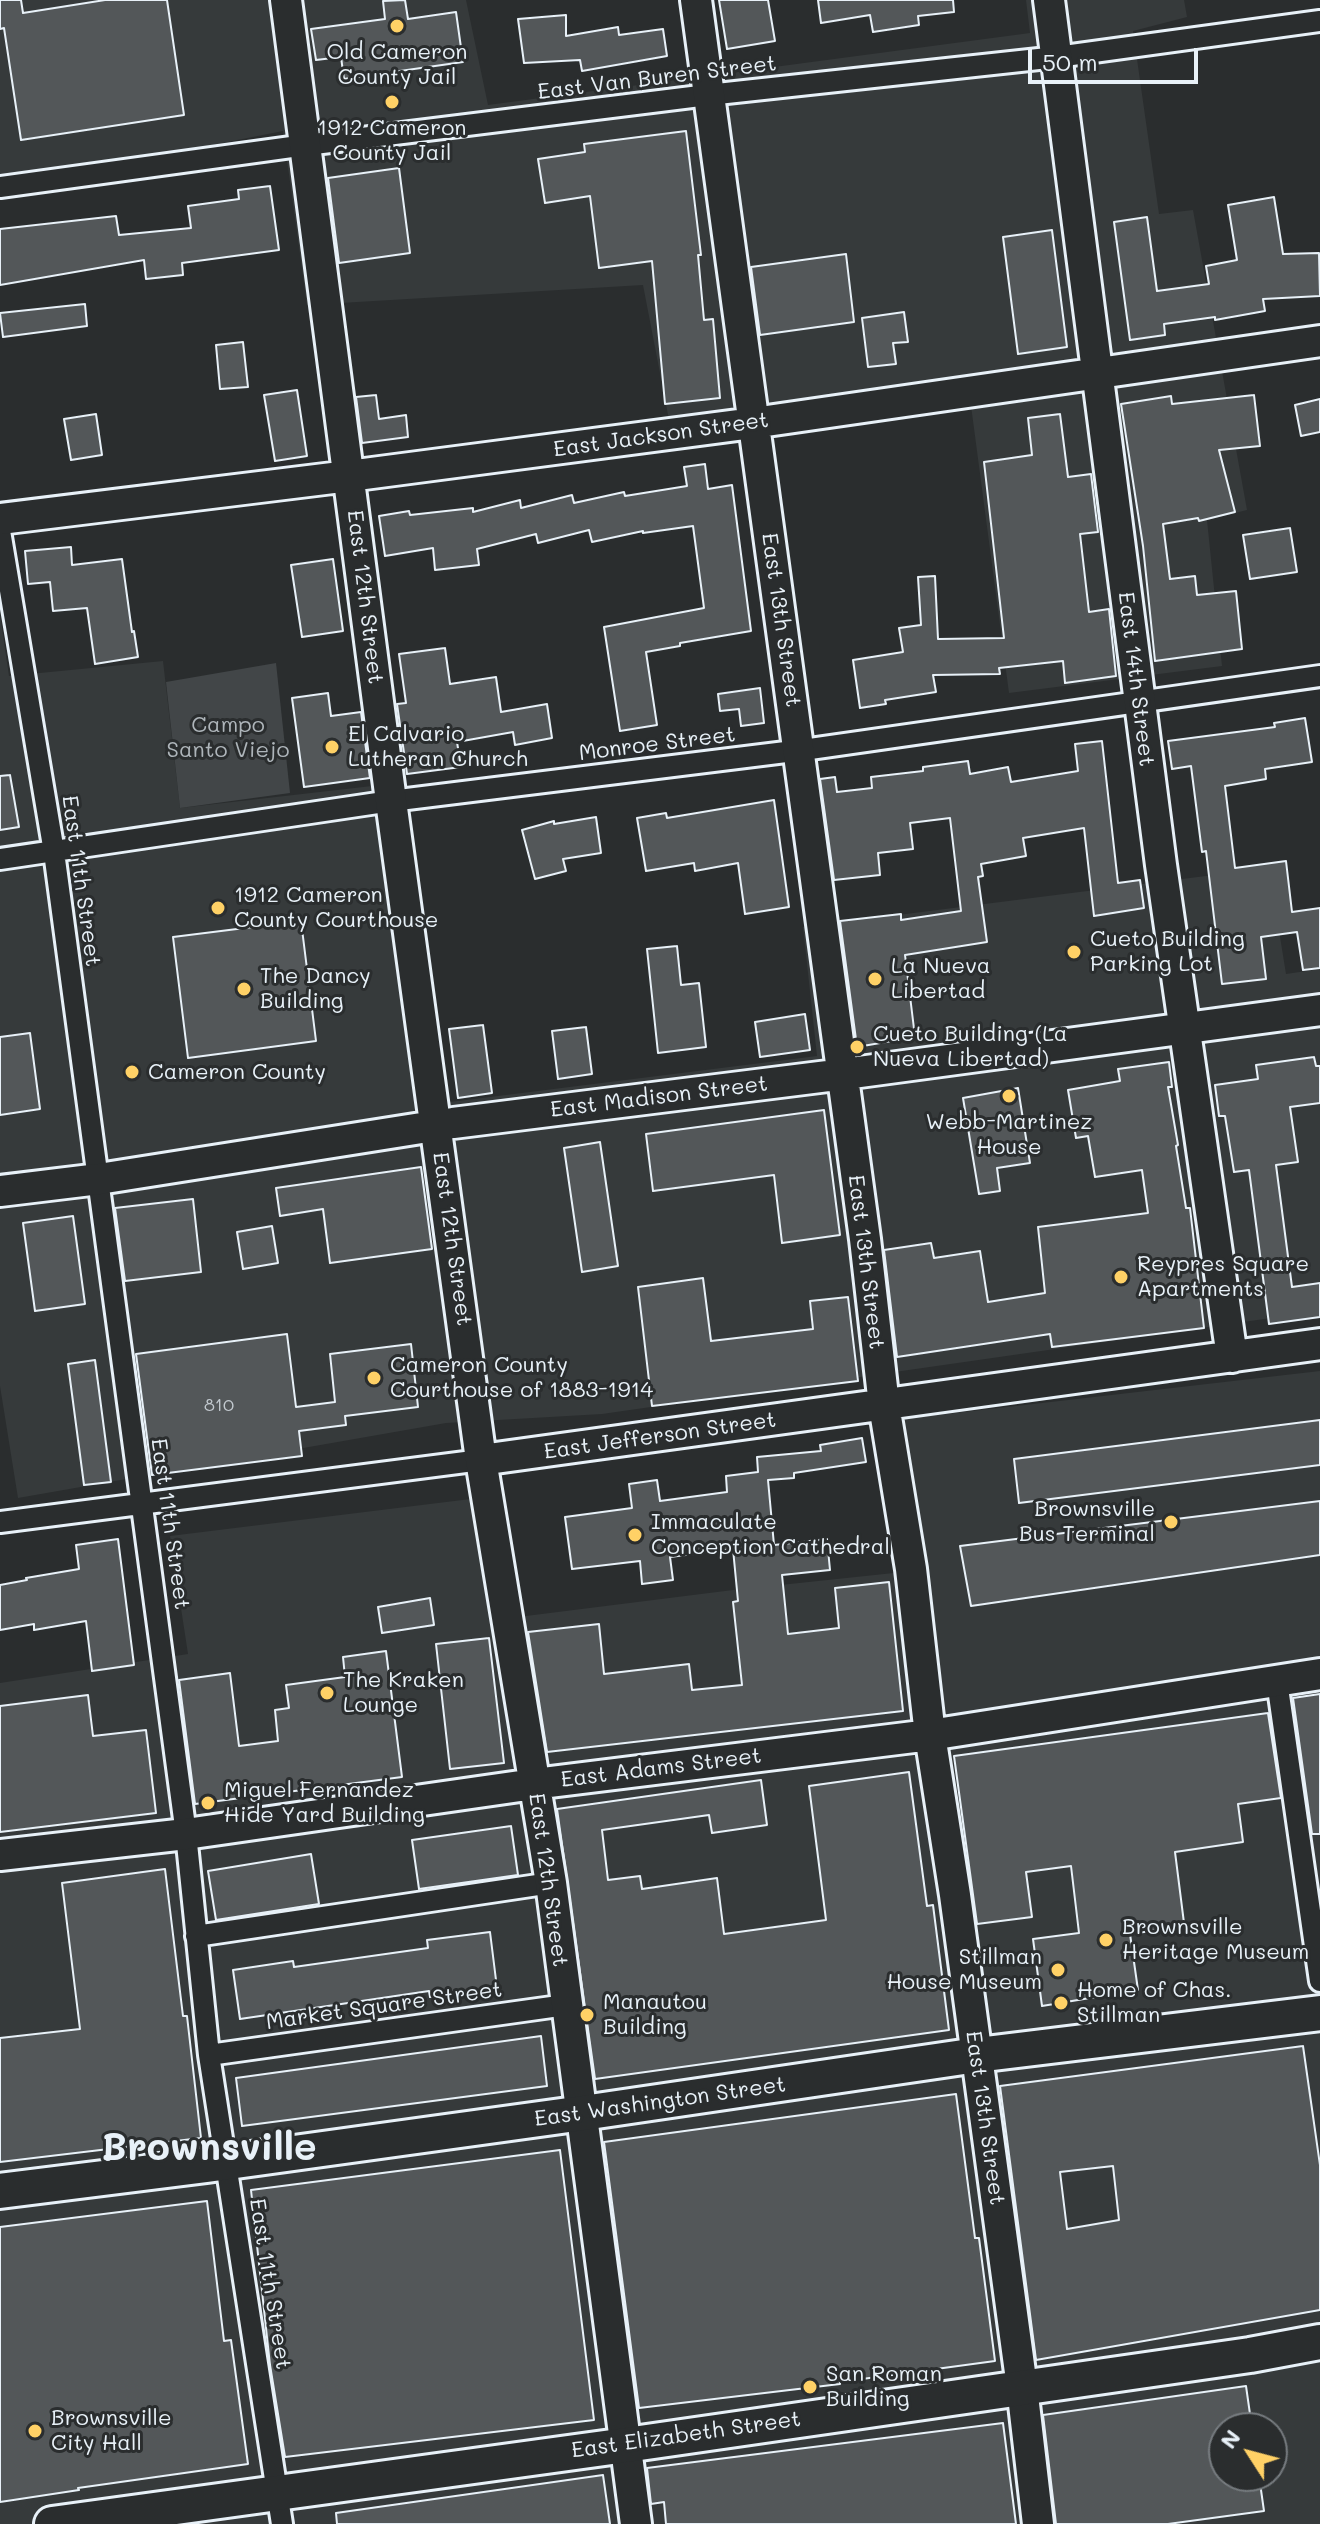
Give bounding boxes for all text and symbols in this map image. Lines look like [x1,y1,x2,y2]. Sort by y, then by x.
marker: Old Cameron County Jail [388,17,406,35]
scale bar [1032,32,1202,82]
place label: Old Cameron County Jail [327,39,467,90]
text: 50 m [1042,46,1098,77]
street label: East Van Buren Street [536,50,778,106]
marker: 1912 Cameron County Jail [383,93,401,111]
place label: 1912 Cameron County Jail [318,115,466,166]
street label: East Jackson Street [552,407,770,463]
street label: East 12th Street [341,509,389,685]
street label: East 13th Street [756,531,806,709]
street label: East 14th Street [1112,590,1160,768]
park label: Campo Santo Viejo [167,712,289,764]
place label: El Calvario Lutheran Church [348,721,528,772]
street label: Monroe Street [577,721,737,767]
marker: El Calvario Lutheran Church [323,738,341,756]
street label: East 11th Street [56,794,106,968]
place label: 1912 Cameron County Courthouse [234,882,438,934]
marker: 1912 Cameron County Courthouse [209,899,227,917]
place label: Cueto Building Parking Lot [1090,926,1245,978]
marker: Cueto Building Parking Lot [1065,943,1083,961]
place label: La Nueva Libertad [891,953,991,1004]
place label: The Dancy Building [260,963,371,1014]
marker: La Nueva Libertad [866,970,884,988]
marker: The Dancy Building [235,980,253,998]
place label: Cueto Building (La Nueva Libertad) [873,1021,1068,1072]
marker: Cueto Building (La Nueva Libertad) [848,1038,866,1056]
place label: Cameron County [148,1059,326,1085]
marker: Cameron County [123,1063,141,1081]
street label: East Madison Street [549,1071,769,1123]
marker: Webb-Martinez House [1000,1087,1018,1105]
place label: Webb-Martinez House [926,1109,1092,1160]
street label: East 12th Street [427,1151,477,1327]
street label: East 13th Street [842,1173,890,1351]
place label: Reypres Square Apartments [1137,1251,1309,1302]
marker: Reypres Square Apartments [1112,1268,1130,1286]
place label: Cameron County Courthouse of 1883-1914 [390,1352,653,1404]
marker: Cameron County Courthouse of 1883-1914 [365,1369,383,1387]
house number: 810 [204,1394,234,1416]
street label: East Jefferson Street [542,1407,778,1465]
street label: East 11th Street [145,1437,195,1611]
place label: Brownsville Bus Terminal [1019,1496,1155,1548]
place label: Immaculate Conception Cathedral [651,1509,890,1560]
marker: Brownsville Bus Terminal [1162,1513,1180,1531]
marker: Immaculate Conception Cathedral [626,1526,644,1544]
place label: The Kraken Lounge [343,1667,464,1718]
marker: The Kraken Lounge [318,1684,336,1702]
street label: East Adams Street [559,1743,763,1793]
place label: Miguel Fernandez Hide Yard Building [224,1777,425,1828]
street label: East 12th Street [523,1792,573,1968]
marker: Miguel Fernandez Hide Yard Building [199,1794,217,1812]
place label: Brownsville Heritage Museum [1122,1914,1309,1966]
marker: Brownsville Heritage Museum [1097,1931,1115,1949]
place label: Stillman House Museum [886,1944,1042,1996]
marker: Stillman House Museum [1049,1961,1067,1979]
street label: Market Square Street [264,1976,504,2036]
place label: Home of Chas. Stillman [1077,1977,1232,2028]
place label: Manautou Building [603,1989,707,2040]
marker: Home of Chas. Stillman [1052,1994,1070,2012]
marker: Manautou Building [578,2006,596,2024]
street label: East 13th Street [960,2029,1010,2207]
street label: East Washington Street [533,2071,787,2133]
district label: Brownsville [101,2125,317,2171]
street label: East 11th Street [243,2197,297,2371]
place label: San Roman Building [826,2361,942,2412]
marker: San Roman Building [801,2378,819,2396]
place label: Brownsville City Hall [51,2405,172,2456]
street label: East Elizabeth Street [570,2406,802,2464]
north arrow [1208,2412,1288,2492]
marker: Brownsville City Hall [26,2422,44,2440]
text: N [1213,2424,1246,2454]

